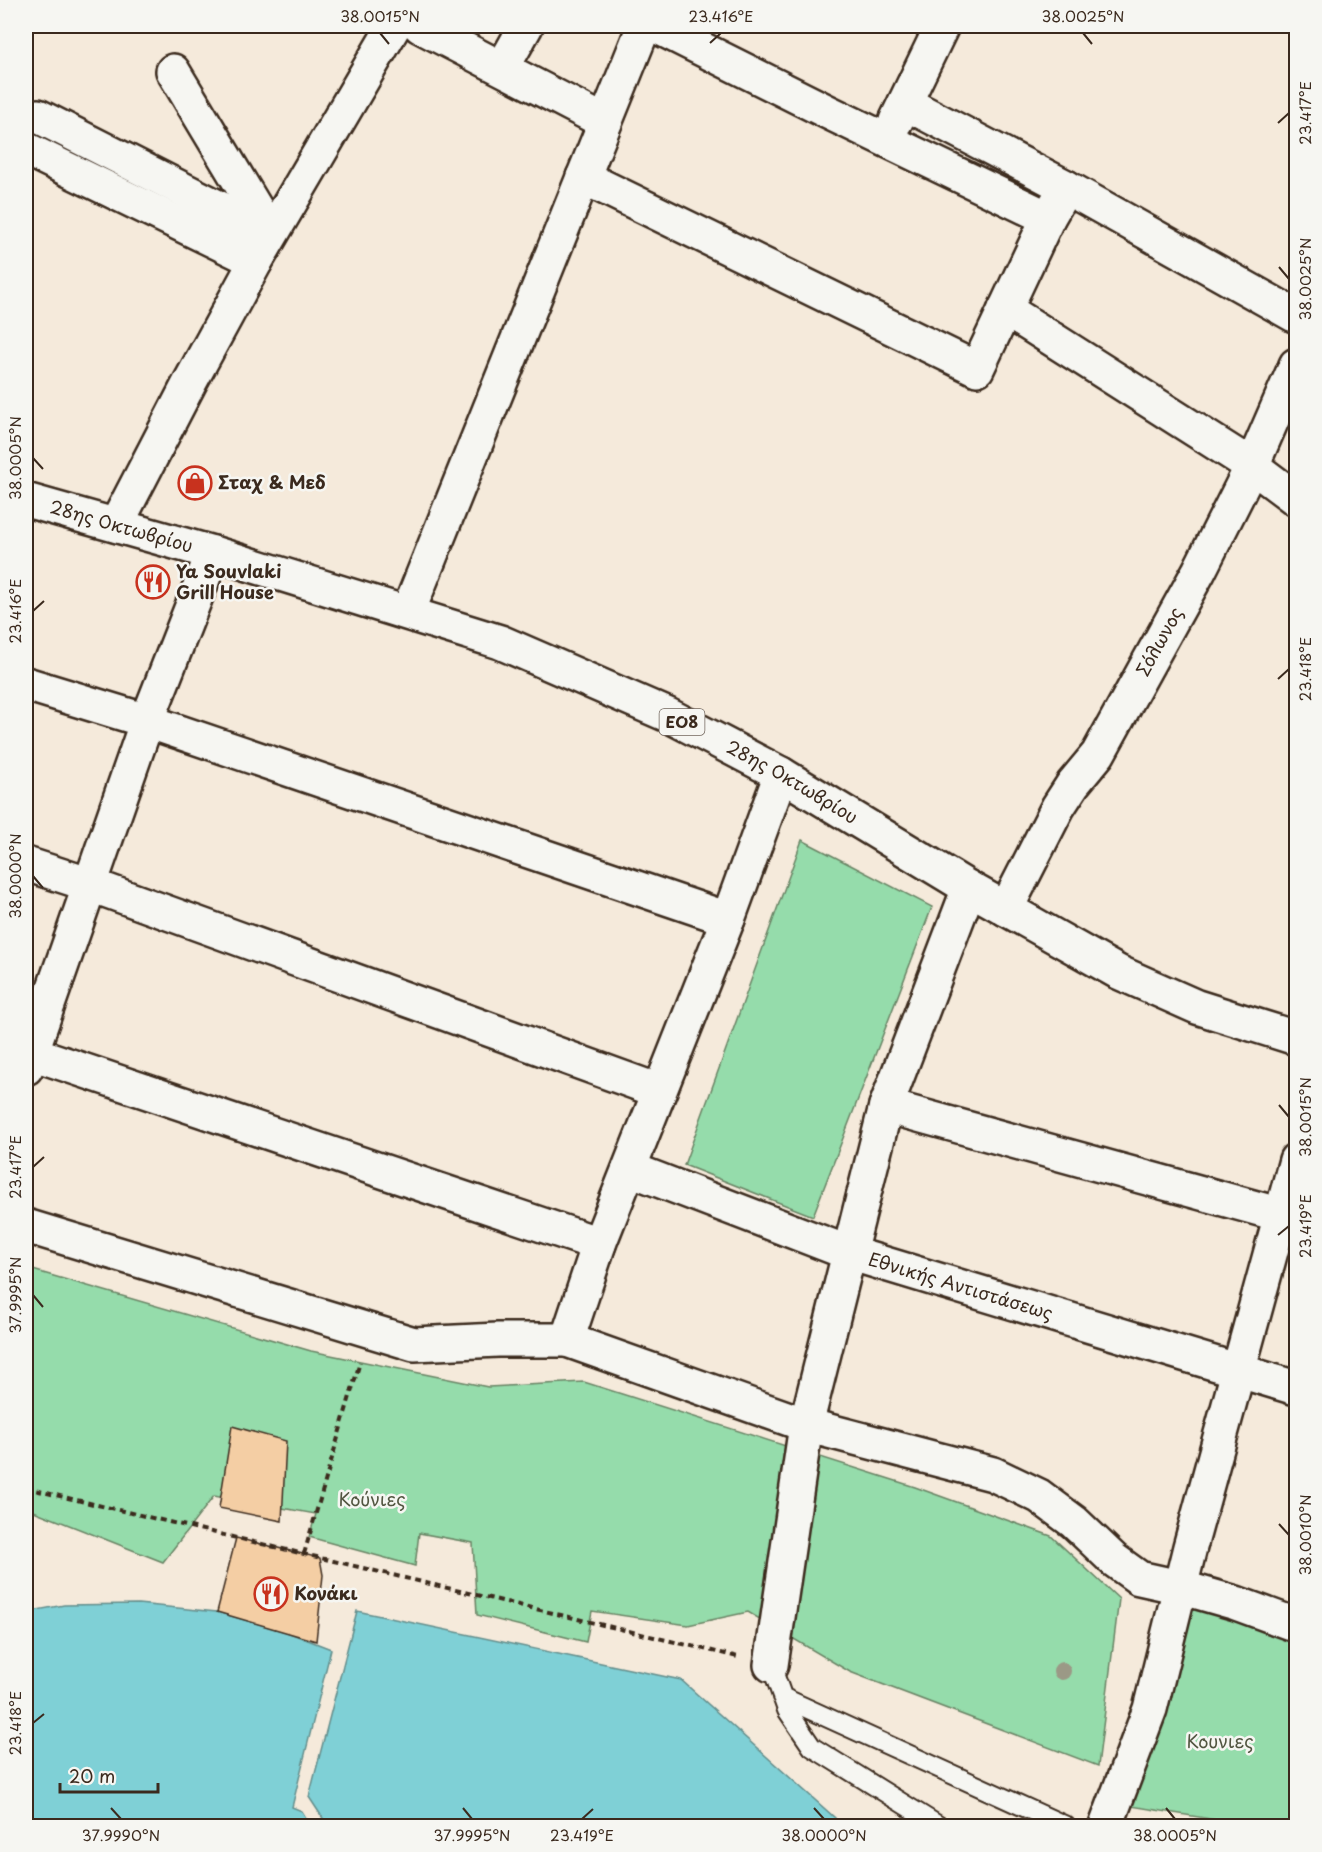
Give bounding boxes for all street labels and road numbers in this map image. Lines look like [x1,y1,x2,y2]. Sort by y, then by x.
street label: 28ης Οκτωβρίου [47,492,196,559]
street label: Σόλωνος [1129,602,1188,681]
road number: ΕΟ8 [660,709,704,735]
street label: 28ης Οκτωβρίου [722,733,864,830]
street label: Εθνικής Αντιστάσεως [865,1245,1056,1326]

